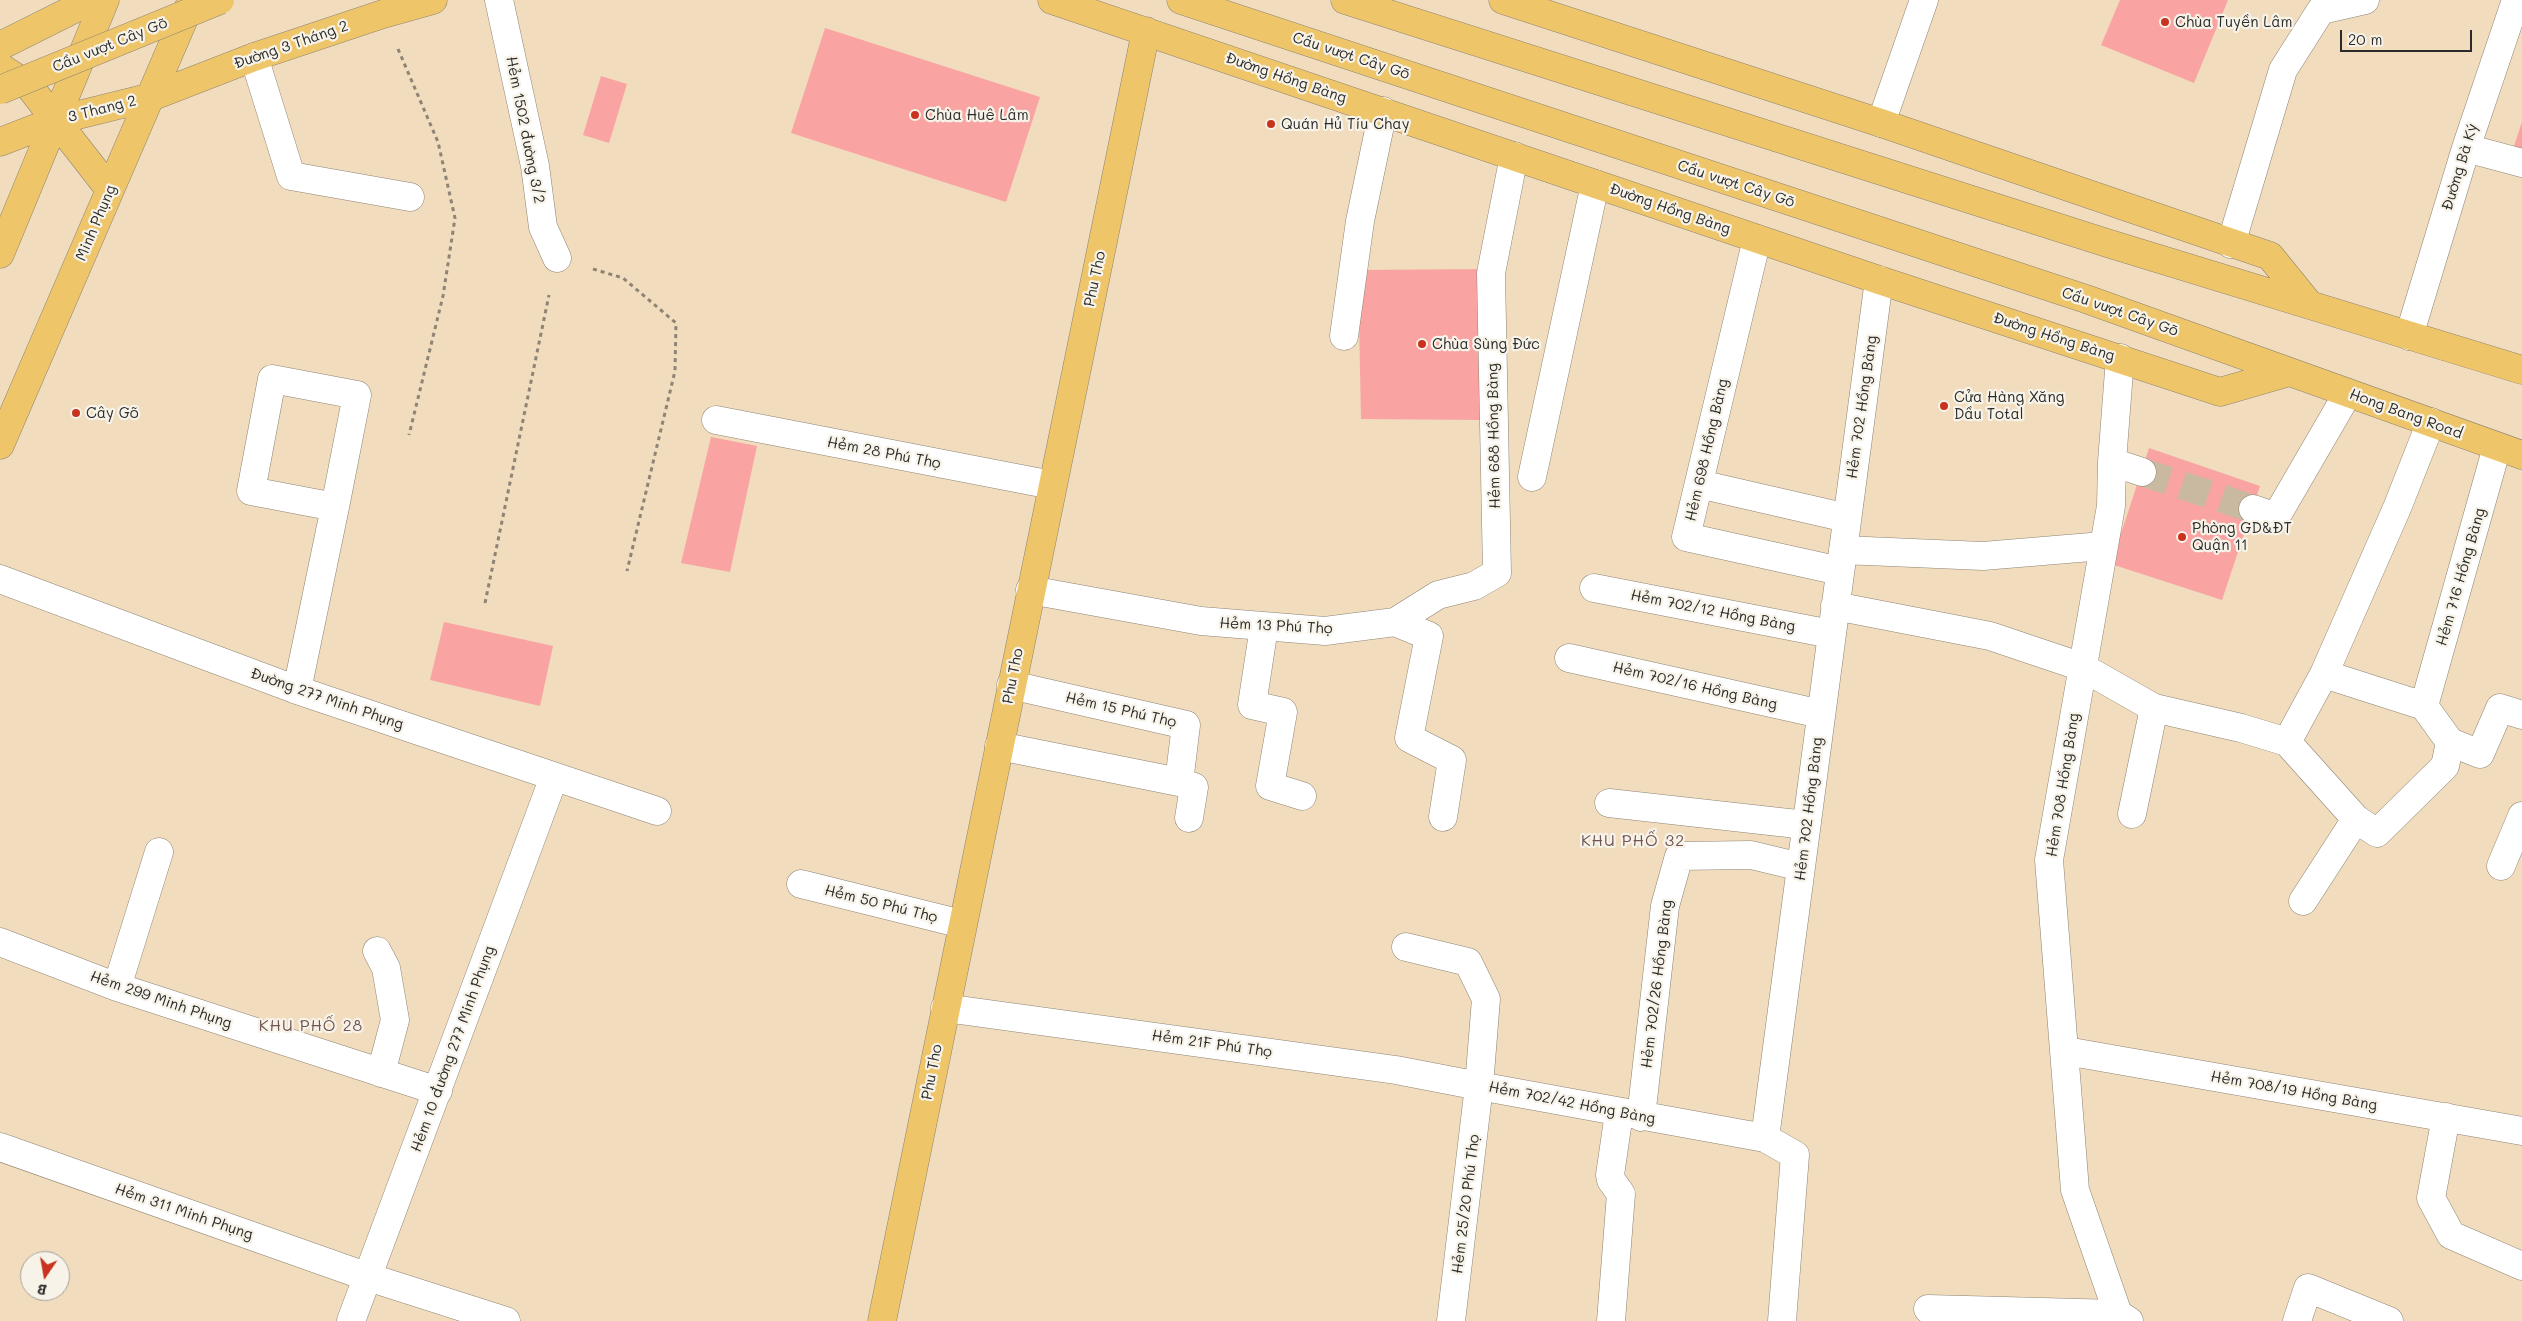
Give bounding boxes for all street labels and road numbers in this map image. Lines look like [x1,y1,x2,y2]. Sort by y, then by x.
street label: Cầu vượt Cây Gõ [50,14,170,76]
street label: Đường 3 Tháng 2 [232,17,350,73]
street label: Cầu vượt Cây Gõ [1290,29,1412,83]
street label: Đường Hồng Bàng [1223,49,1349,107]
street label: Hẻm 1502 đường 3/2 [502,55,548,205]
street label: 3 Thang 2 [66,92,138,126]
street label: Đường Bà Ký [2438,121,2482,213]
street label: Cầu vượt Cây Gõ [1675,157,1797,211]
street label: Đường Hồng Bàng [1607,180,1733,238]
street label: Minh Phụng [72,182,120,264]
street label: Phu Tho [1080,250,1110,308]
street label: Cầu vượt Cây Gõ [2059,284,2181,340]
street label: Đường Hồng Bàng [1991,309,2117,365]
street label: Hẻm 702 Hồng Bàng [1843,334,1881,480]
street label: Hẻm 688 Hồng Bàng [1484,363,1504,509]
street label: Hẻm 698 Hồng Bàng [1682,377,1732,523]
street label: Hong Bang Road [2347,385,2465,443]
street label: Hẻm 28 Phú Thọ [826,433,942,473]
street label: Hẻm 716 Hồng Bàng [2433,506,2489,648]
street label: Hẻm 702/12 Hồng Bàng [1629,586,1797,636]
street label: Hẻm 13 Phú Thọ [1219,614,1333,638]
street label: Phu Tho [999,647,1027,705]
street label: Hẻm 702/16 Hồng Bàng [1611,658,1779,714]
street label: Đường 277 Minh Phụng [248,664,406,734]
street label: Hẻm 15 Phú Thọ [1064,688,1178,732]
street label: Hẻm 708 Hồng Bàng [2043,712,2083,858]
street label: Hẻm 702 Hồng Bàng [1791,736,1827,882]
street label: Hẻm 50 Phú Thọ [823,881,939,927]
street label: Hẻm 702/26 Hồng Bàng [1638,899,1676,1069]
street label: Hẻm 10 đường 277 Minh Phụng [407,943,499,1155]
street label: Hẻm 299 Minh Phụng [88,967,234,1033]
street label: Hẻm 21F Phú Thọ [1151,1027,1273,1061]
street label: Phu Tho [918,1043,946,1101]
street label: Hẻm 708/19 Hồng Bàng [2209,1067,2379,1115]
street label: Hẻm 702/42 Hồng Bàng [1487,1078,1657,1128]
street label: Hẻm 25/20 Phú Thọ [1449,1133,1483,1275]
street label: Hẻm 311 Minh Phụng [113,1180,255,1244]

